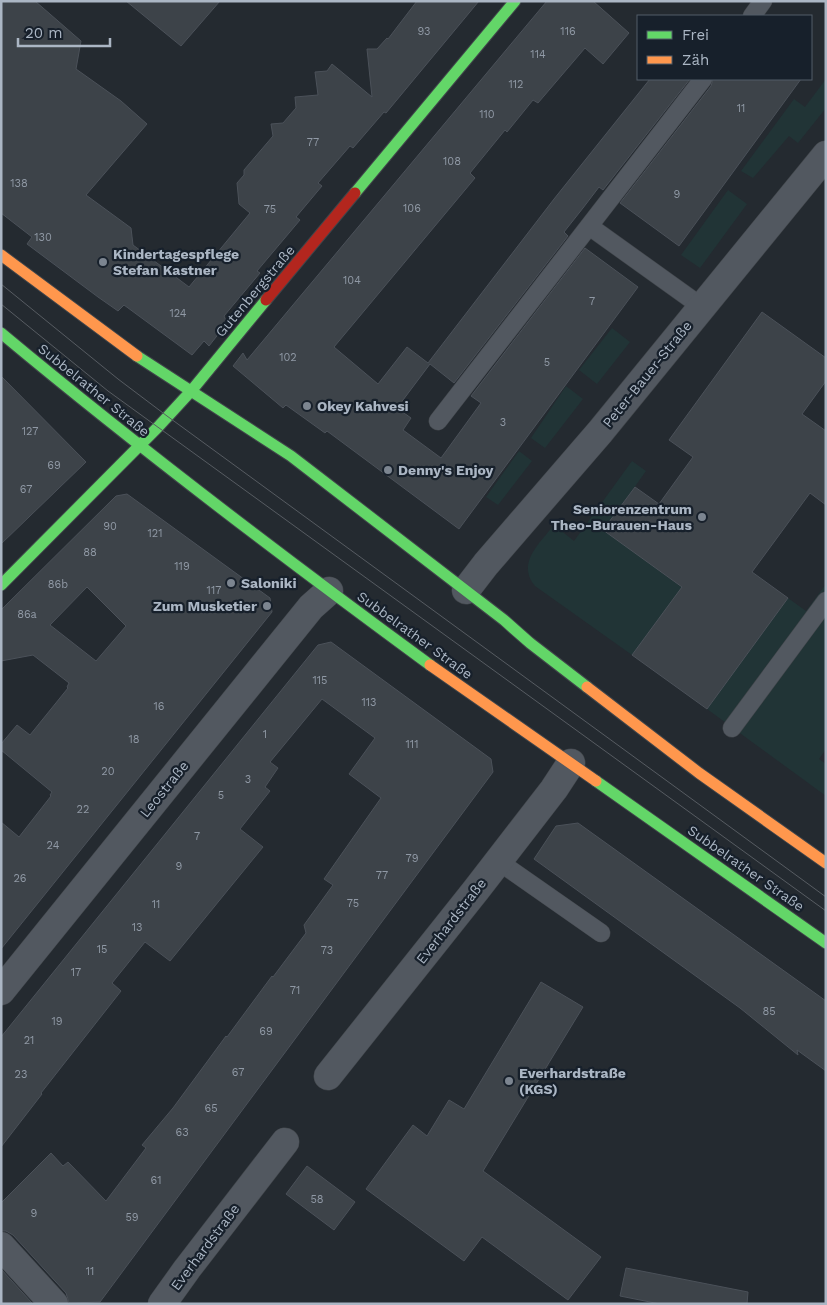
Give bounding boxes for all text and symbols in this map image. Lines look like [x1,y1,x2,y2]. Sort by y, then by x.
scale bar [18,15,110,47]
legend [637,15,812,80]
text: 20 m [25,24,63,42]
house number: 93 [418,25,430,38]
house number: 116 [560,25,576,38]
text: Frei [682,26,709,44]
house number: 114 [530,48,546,61]
text: Zäh [682,51,709,69]
house number: 112 [509,78,524,91]
house number: 11 [737,102,745,115]
house number: 110 [479,108,495,121]
house number: 77 [307,136,319,149]
house number: 108 [443,155,461,168]
house number: 138 [10,177,28,190]
house number: 9 [674,188,681,201]
house number: 106 [403,202,421,215]
house number: 75 [264,203,276,216]
house number: 130 [34,231,52,244]
street label: Gutenbergstraße [212,242,298,340]
place label: Kindertagespflege Stefan Kastner [113,246,239,278]
marker: Kindertagespflege Stefan Kastner [97,256,109,268]
house number: 104 [343,274,361,287]
house number: 7 [589,295,595,308]
house number: 124 [169,307,187,320]
street label: Peter-Bauer-Straße [599,318,695,430]
street label: Subbelrather Straße [35,340,153,440]
house number: 102 [279,351,297,364]
house number: 5 [544,356,550,369]
place label: Okey Kahvesi [317,398,409,414]
marker: Okey Kahvesi [301,400,313,412]
house number: 3 [500,416,506,429]
house number: 127 [22,425,38,438]
house number: 69 [47,459,61,472]
place label: Denny's Enjoy [398,462,494,478]
marker: Denny's Enjoy [382,464,394,476]
house number: 67 [20,483,32,496]
place label: Seniorenzentrum Theo-Burauen-Haus [551,501,693,533]
marker: Seniorenzentrum Theo-Burauen-Haus [696,511,708,523]
house number: 90 [103,520,117,533]
house number: 121 [148,527,163,540]
house number: 88 [83,546,97,559]
house number: 119 [174,560,190,573]
place label: Saloniki [241,575,297,591]
marker: Saloniki [225,577,237,589]
house number: 86b [48,578,68,591]
house number: 117 [207,584,221,597]
street label: Subbelrather Straße [354,588,476,682]
place label: Zum Musketier [153,598,257,614]
marker: Zum Musketier [261,600,273,612]
house number: 86a [17,608,37,621]
house number: 115 [313,674,327,687]
house number: 113 [362,696,377,709]
house number: 16 [154,700,165,713]
house number: 1 [263,728,267,741]
house number: 18 [128,733,140,746]
house number: 111 [406,738,418,751]
street label: Leostraße [136,758,192,820]
house number: 20 [101,765,115,778]
house number: 3 [245,773,251,786]
house number: 5 [218,789,224,802]
house number: 22 [77,803,89,816]
street label: Subbelrather Straße [685,822,807,914]
house number: 7 [194,830,200,843]
house number: 24 [47,839,60,852]
house number: 79 [406,852,419,865]
house number: 9 [176,860,183,873]
house number: 77 [376,869,388,882]
house number: 26 [13,872,27,885]
street label: Everhardstraße [413,875,489,967]
house number: 75 [347,897,359,910]
house number: 11 [152,898,160,911]
house number: 13 [132,921,142,934]
house number: 15 [97,943,107,956]
house number: 73 [321,944,333,957]
house number: 17 [71,966,81,979]
house number: 71 [290,984,300,997]
house number: 85 [762,1005,776,1018]
house number: 19 [51,1015,63,1028]
house number: 69 [259,1025,273,1038]
house number: 21 [24,1034,34,1047]
place label: Everhardstraße (KGS) [519,1065,626,1097]
house number: 67 [232,1066,244,1079]
house number: 23 [15,1068,27,1081]
marker: Everhardstraße (KGS) [503,1075,515,1087]
house number: 65 [204,1102,218,1115]
house number: 63 [175,1126,189,1139]
house number: 61 [151,1174,161,1187]
house number: 58 [310,1193,324,1206]
street label: Everhardstraße [167,1201,243,1293]
house number: 9 [31,1207,38,1220]
house number: 59 [125,1211,139,1224]
house number: 11 [86,1265,94,1278]

